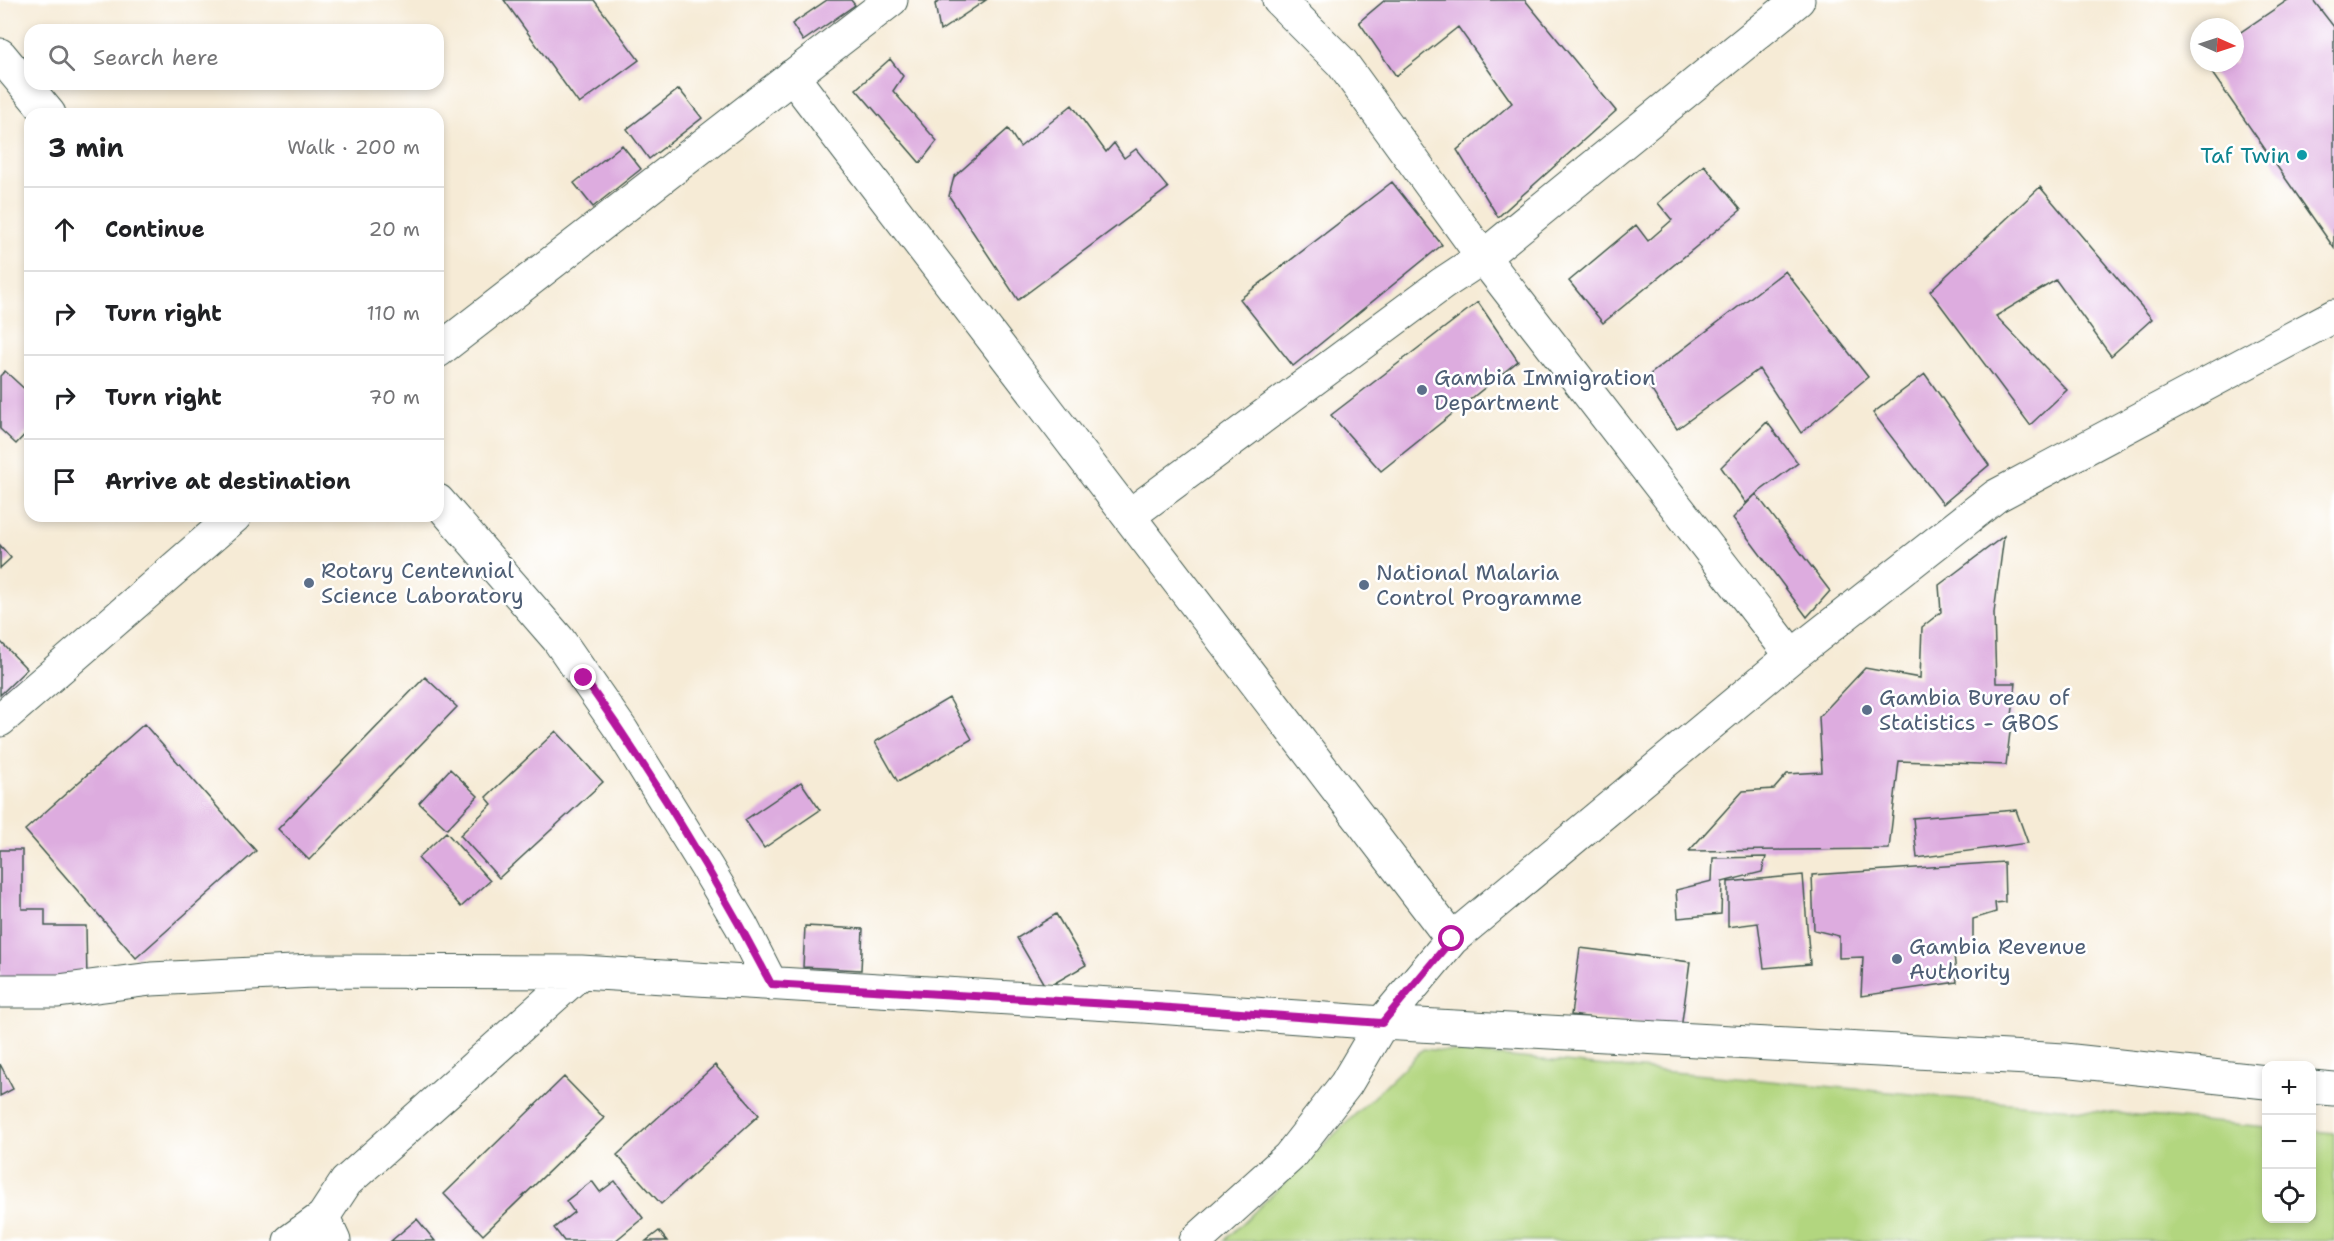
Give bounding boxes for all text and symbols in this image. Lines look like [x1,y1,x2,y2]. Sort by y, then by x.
north arrow [2190,18,2244,72]
search box [24,24,444,90]
icon: search [45,41,78,74]
text: Search here [93,43,219,72]
text: 3 min [48,130,124,165]
text: Walk · 200 m [287,134,420,160]
place label: Taf Twin [2200,141,2290,170]
marker: Taf Twin [2295,148,2309,162]
icon: ahead [48,213,81,246]
text: Continue [105,215,205,244]
text: 20 m [369,216,420,242]
icon: right [48,297,81,330]
text: Turn right [105,299,222,328]
text: 110 m [366,300,420,326]
place label: Gambia Immigration Department [1434,363,1656,417]
icon: right [48,381,81,414]
text: Turn right [105,383,222,412]
marker: Gambia Immigration Department [1415,383,1429,397]
text: 70 m [368,384,420,410]
icon: arrive [48,465,81,498]
text: Arrive at destination [105,467,351,496]
place label: Rotary Centennial Science Laboratory [321,556,524,610]
place label: National Malaria Control Programme [1376,558,1583,612]
marker: Rotary Centennial Science Laboratory [302,576,316,590]
marker: National Malaria Control Programme [1357,578,1371,592]
route end [570,664,596,690]
place label: Gambia Bureau of Statistics - GBOS [1879,683,2071,737]
marker: Gambia Bureau of Statistics - GBOS [1860,703,1874,717]
route start [1438,925,1464,951]
place label: Gambia Revenue Authority [1909,932,2087,986]
marker: Gambia Revenue Authority [1890,952,1904,966]
map controls [2262,1061,2316,1223]
button: + [2262,1061,2316,1115]
button: − [2262,1115,2316,1169]
button: locate [2262,1169,2316,1223]

